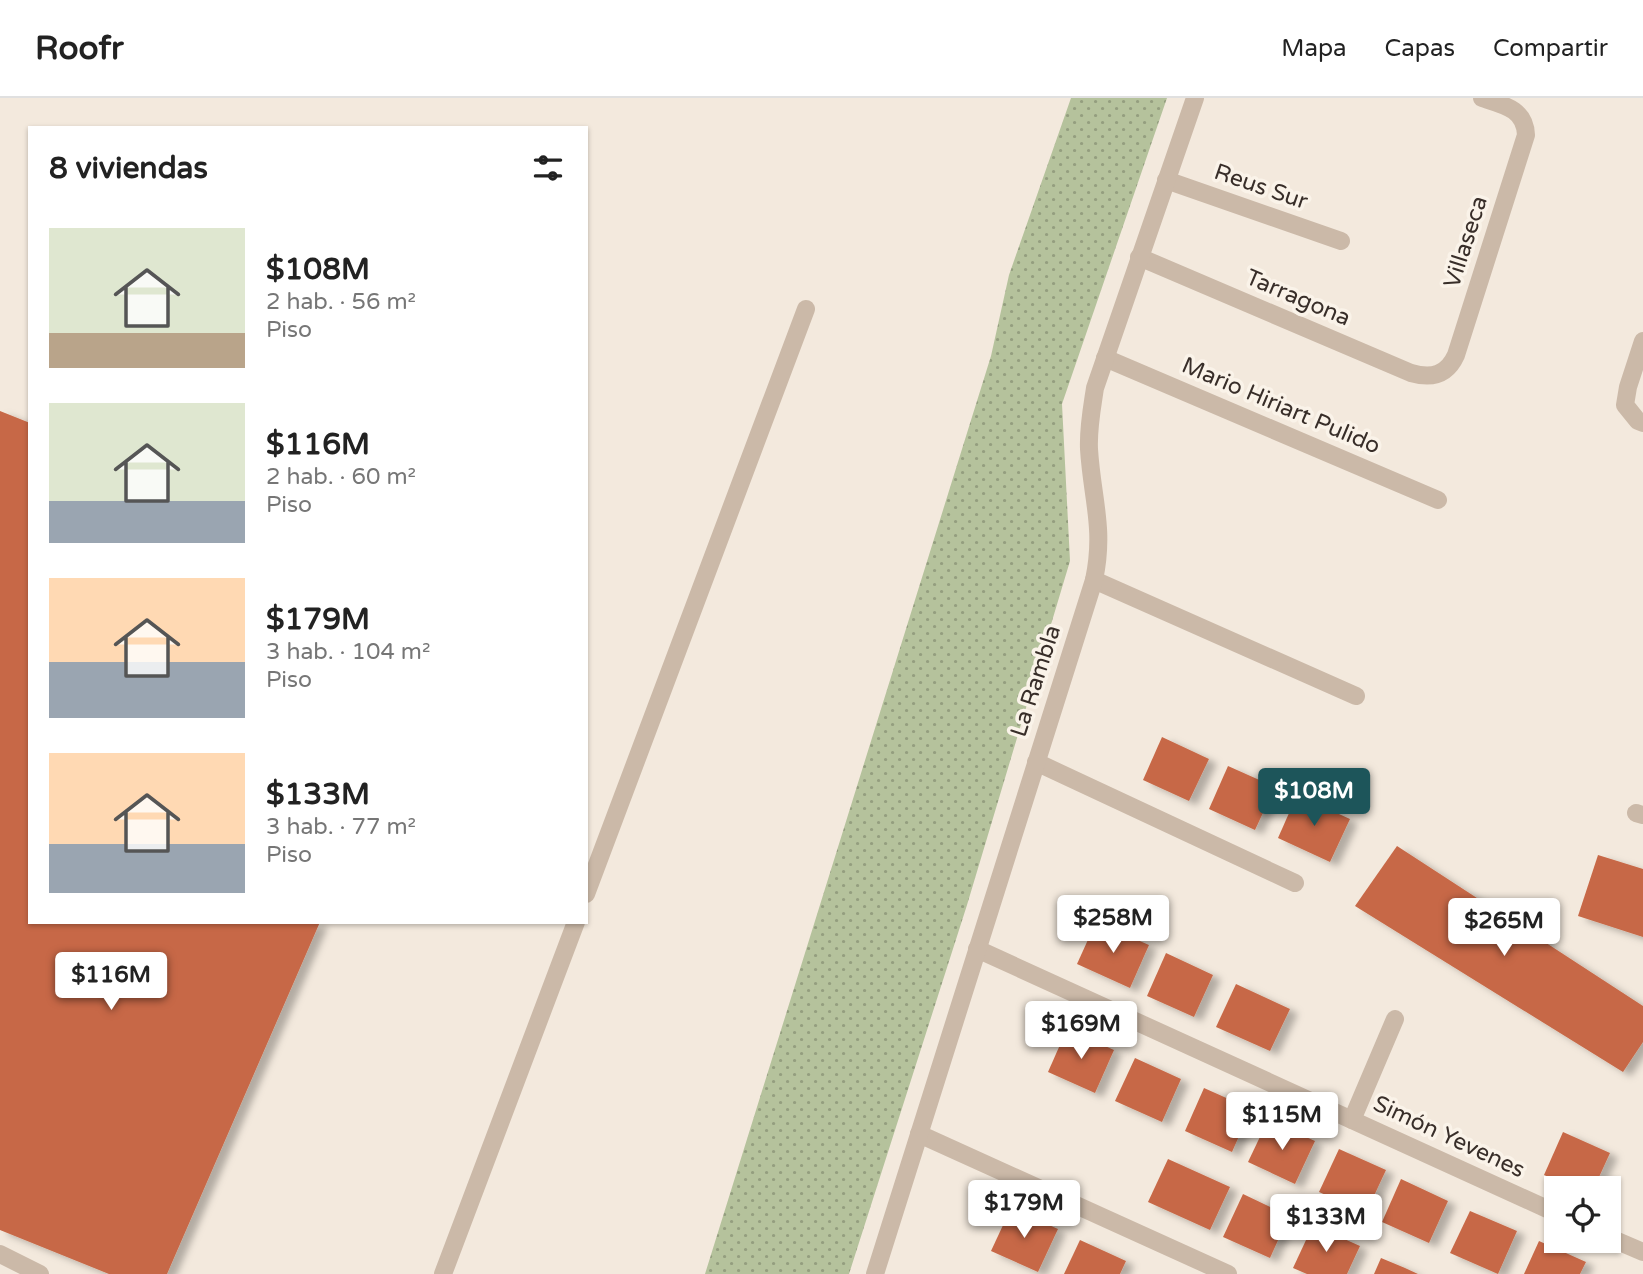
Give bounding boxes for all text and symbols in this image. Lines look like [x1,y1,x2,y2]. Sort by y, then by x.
text: Roofr [35,29,124,68]
text: Mapa [1281,34,1347,63]
text: Capas [1385,34,1455,63]
text: Compartir [1493,34,1608,63]
icon: filters [529,149,567,187]
text: 8 viviendas [49,150,208,187]
street label: Reus Sur [1210,158,1312,216]
street label: Villaseca [1438,192,1494,292]
text: $108M [266,251,370,288]
icon: home [105,256,189,340]
street label: Tarragona [1241,263,1355,333]
text: 2 hab. · 56 m² [266,288,416,316]
text: Piso [266,316,312,344]
street label: Mario Hiriart Pulido [1178,352,1384,460]
text: $116M [266,426,370,463]
icon: home [105,431,189,515]
text: 2 hab. · 60 m² [266,463,416,491]
text: Piso [266,491,312,519]
text: $179M [266,601,370,638]
icon: home [105,606,189,690]
street label: La Rambla [1005,622,1067,740]
text: 3 hab. · 104 m² [266,638,431,666]
text: Piso [266,666,312,694]
pin: $108M [1265,768,1363,828]
text: $133M [266,776,370,813]
text: $108M [1274,777,1354,805]
icon: home [105,781,189,865]
text: 3 hab. · 77 m² [266,813,416,841]
text: Piso [266,841,312,869]
pin: $258M [1064,896,1162,955]
pin: $265M [1455,898,1553,958]
text: $258M [1073,904,1153,932]
text: $265M [1464,907,1544,935]
pin: $116M [62,953,160,1012]
text: $116M [71,961,151,989]
pin: $169M [1032,1002,1130,1061]
text: $169M [1041,1010,1121,1038]
street label: Simón Yevenes [1369,1090,1529,1184]
pin: $115M [1233,1093,1331,1152]
text: $115M [1242,1101,1322,1129]
map controls [1544,1176,1621,1253]
button: locate [1544,1176,1621,1253]
pin: $179M [975,1180,1073,1240]
text: $179M [984,1189,1064,1217]
pin: $133M [1277,1194,1375,1254]
text: $133M [1286,1203,1366,1231]

